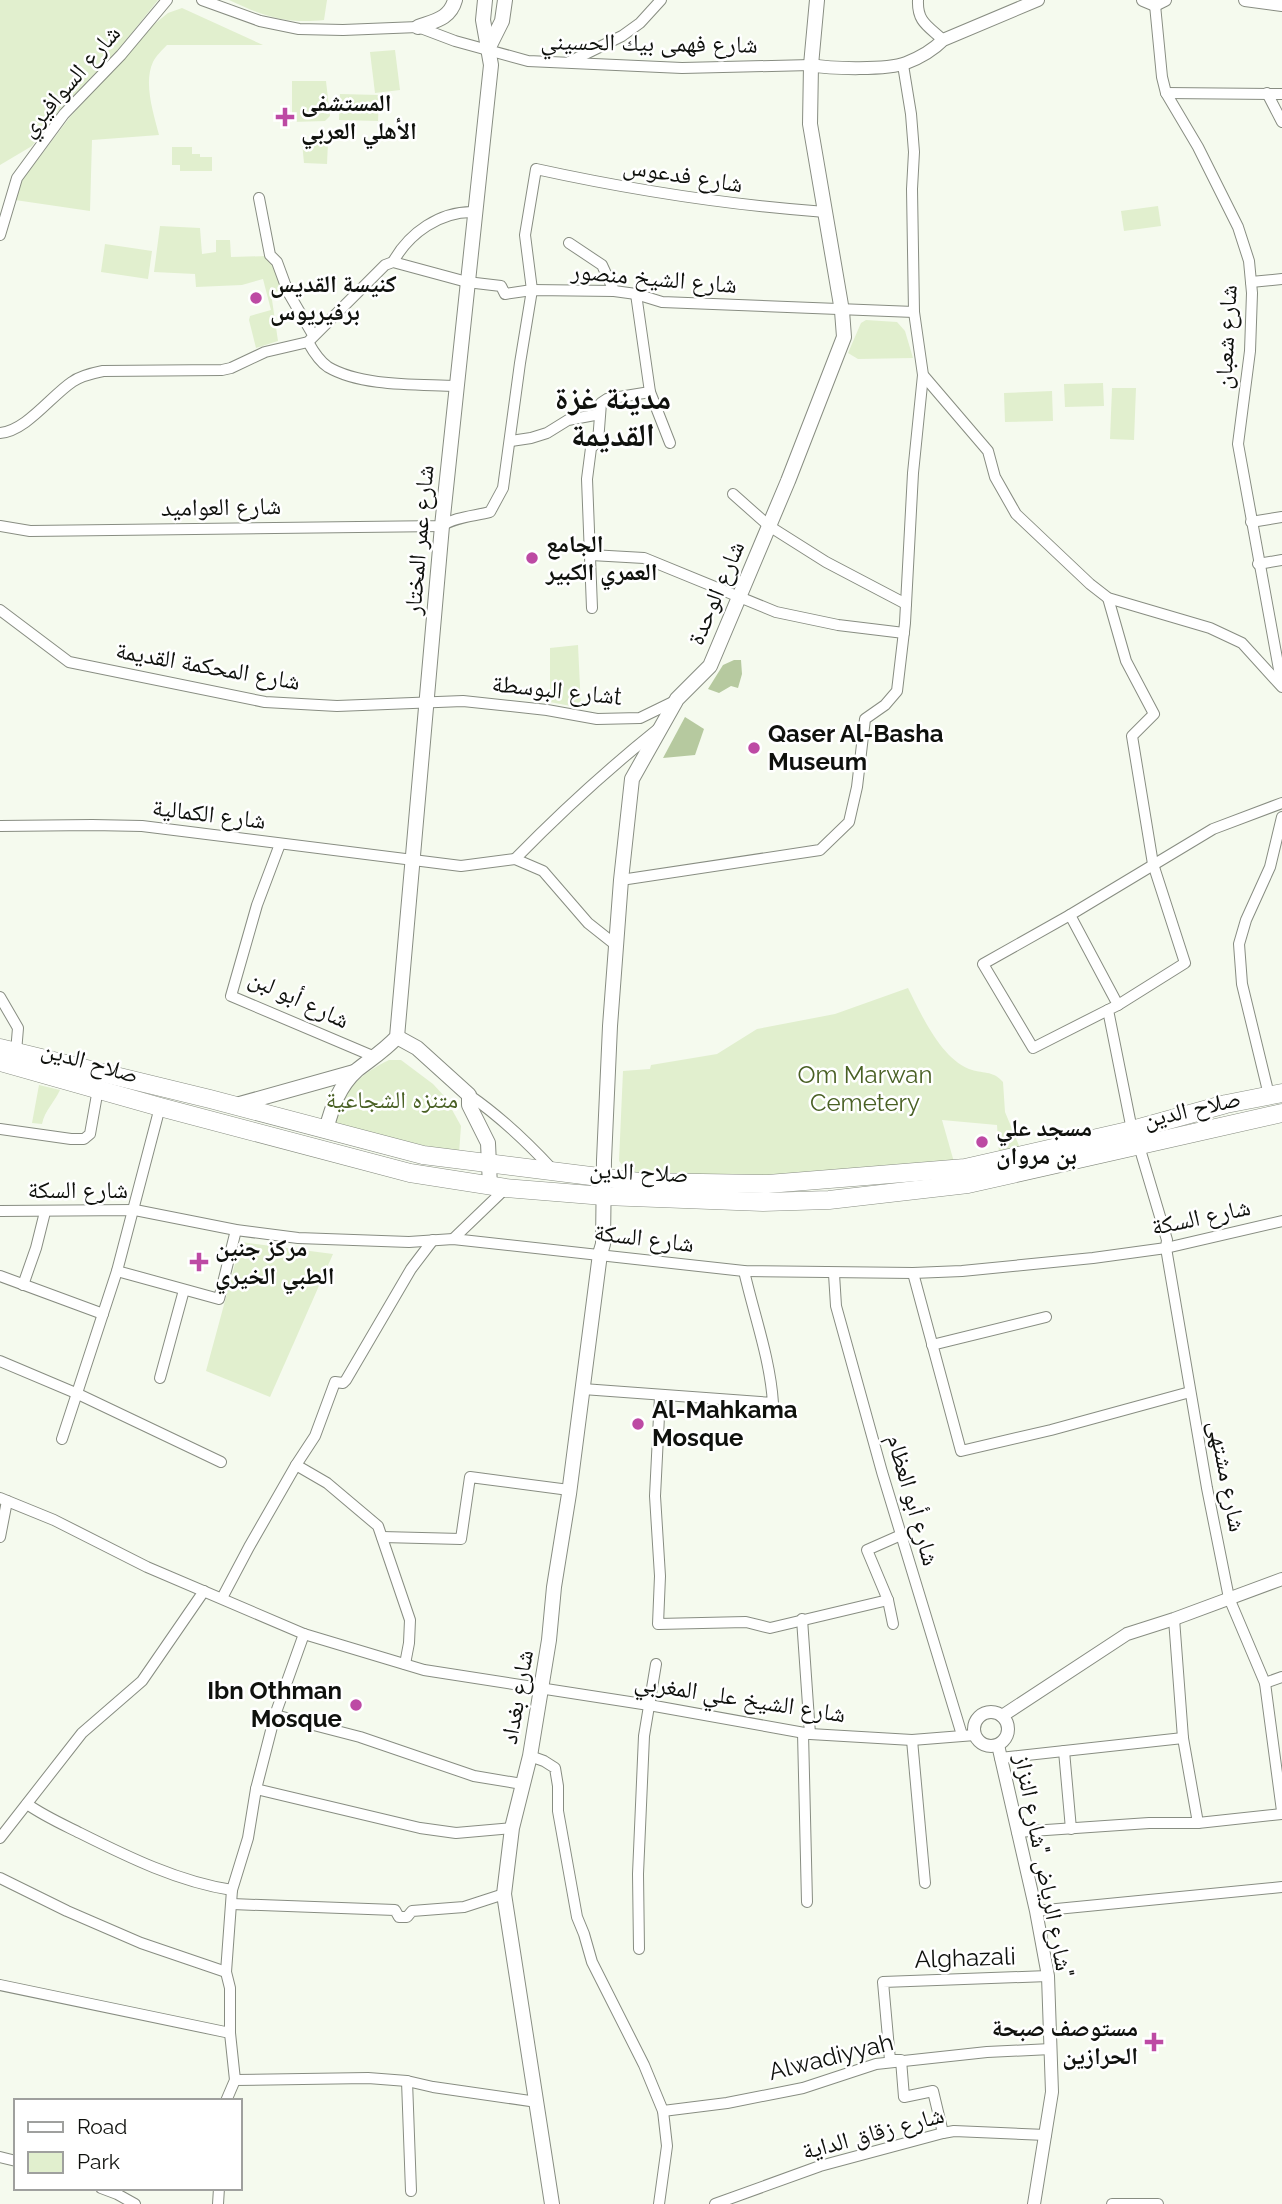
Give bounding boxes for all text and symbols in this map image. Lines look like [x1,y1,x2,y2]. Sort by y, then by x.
street label: شارع السوافيري [13,19,130,146]
street label: شارع فهمى بيك الحسيني [540,26,758,64]
place label: المستشفى الأهلي العربي [301,88,417,150]
marker: المستشفى الأهلي العربي [275,107,295,127]
street label: شارع فدعوس [621,151,745,199]
street label: شارع الشيخ منصور [569,256,738,300]
place label: كنيسة القديس برفيريوس [270,269,397,326]
street label: شارع شعبان [1208,284,1244,390]
marker: كنيسة القديس برفيريوس [248,290,264,306]
district label: مدينة غزة القديمة [555,379,671,453]
street label: شارع عمر المختار [397,464,440,617]
street label: شارع العواميد [161,491,281,523]
place label: الجامع العمري الكبير [545,529,658,591]
street label: شارع الوحدة [681,536,751,650]
marker: الجامع العمري الكبير [524,550,540,566]
street label: شارع المحكمة القديمة [113,635,303,697]
street label: شارع البوسطةt [491,668,623,712]
place label: Qaser Al-Basha Museum [768,719,944,776]
marker: Qaser Al-Basha Museum [746,740,762,756]
street label: شارع الكمالية [151,792,267,836]
street label: شارع أبو لبن [244,963,354,1035]
street label: صلاح الدين [38,1034,142,1090]
park label: Om Marwan Cemetery [798,1060,932,1117]
street label: صلاح الدين [1140,1083,1244,1135]
park label: متنزه الشجاعية [326,1085,458,1114]
place label: مسجد علي بن مروان [996,1113,1092,1170]
marker: مسجد علي بن مروان [974,1134,990,1150]
street label: صلاح الدين [589,1154,689,1190]
street label: شارع السكة [28,1175,128,1205]
street label: شارع السكة [1149,1192,1253,1242]
street label: شارع السكة [592,1217,696,1259]
place label: مركز جنين الطبي الخيري [215,1233,334,1295]
marker: مركز جنين الطبي الخيري [189,1252,209,1272]
place label: Al-Mahkama Mosque [652,1395,798,1452]
marker: Al-Mahkama Mosque [630,1416,646,1432]
street label: شارع مشتهى [1202,1418,1252,1534]
street label: شارع أبو العظام [879,1431,946,1569]
street label: شارع بغداد [494,1647,540,1747]
street label: شارع الشيخ علي المغربي [632,1667,848,1734]
place label: Ibn Othman Mosque [207,1676,342,1733]
marker: Ibn Othman Mosque [348,1697,364,1713]
street label: شارع الرياض "شارع النزاز" [1007,1751,1080,1980]
street label: Alghazali [914,1941,1016,1974]
place label: مستوصف صبحة الحرازين [992,2013,1138,2070]
street label: Alwadiyyah [765,2027,896,2086]
marker: مستوصف صبحة الحرازين [1144,2032,1164,2052]
legend [14,2099,242,2190]
street label: شارع زقاق الداية [799,2100,947,2166]
text: Road [77,2114,127,2139]
text: Park [77,2149,120,2174]

